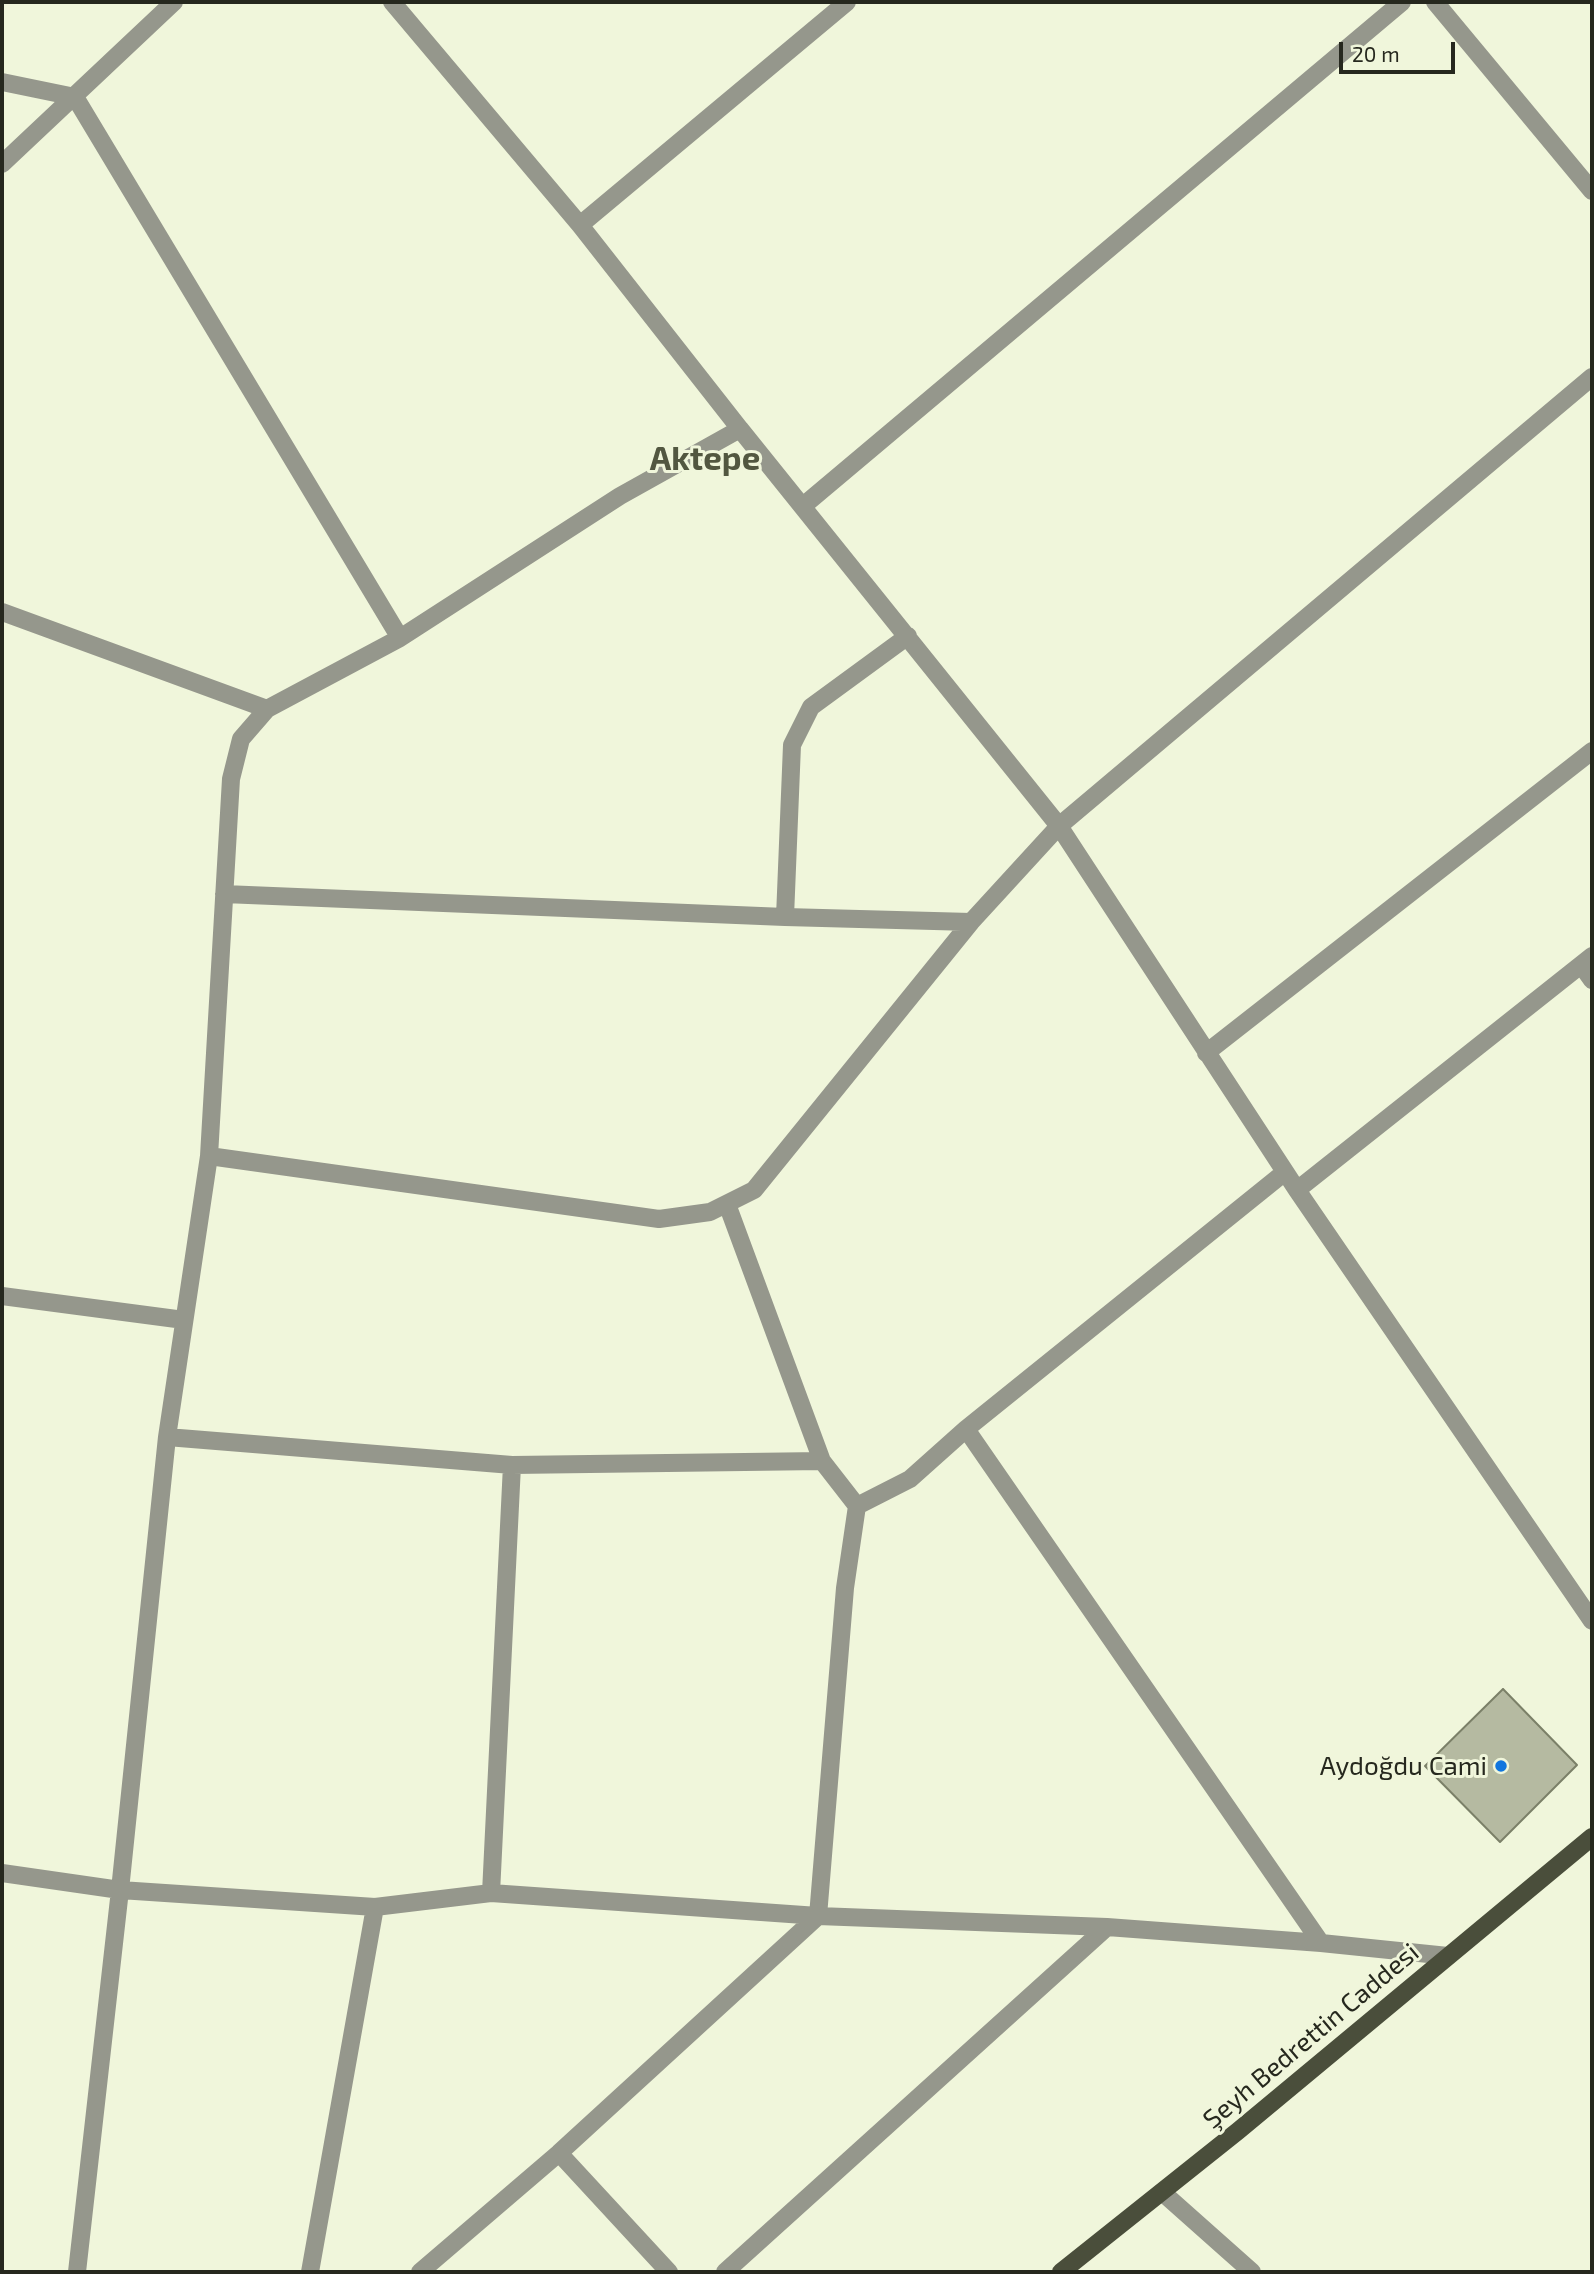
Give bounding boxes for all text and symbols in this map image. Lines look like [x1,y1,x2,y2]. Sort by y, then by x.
scale bar [1342,28,1458,72]
text: 20 m [1352,41,1400,66]
district label: Aktepe [650,439,760,479]
place label: Aydoğdu Cami [1320,1750,1487,1782]
marker: Aydoğdu Cami [1493,1758,1509,1774]
street label: Şeyh Bedrettin Caddesi [1197,1937,1425,2135]

